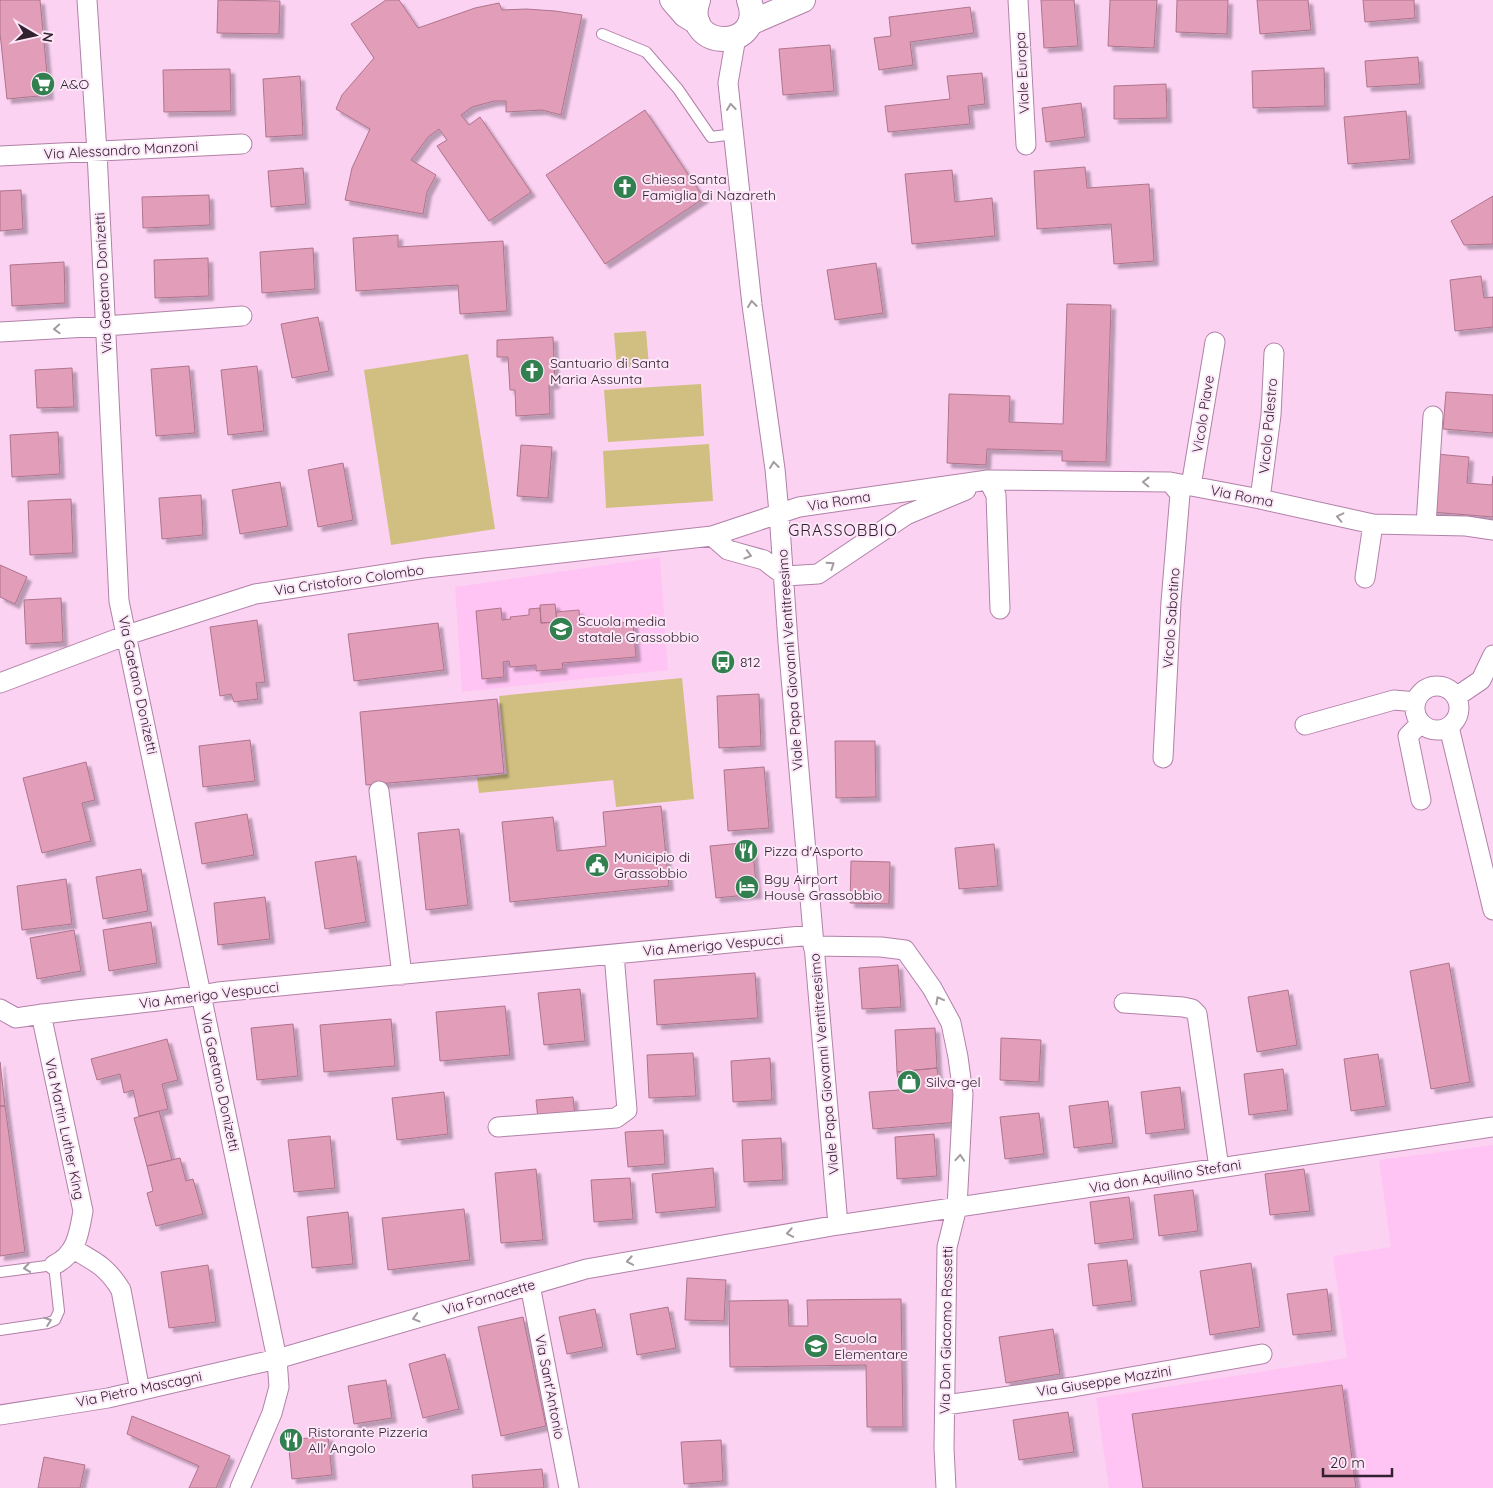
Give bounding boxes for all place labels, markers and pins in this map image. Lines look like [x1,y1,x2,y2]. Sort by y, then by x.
supermarket icon: A&O [30,71,56,97]
place label: A&O [60,75,90,93]
place label: Chiesa Santa Famiglia di Nazareth [642,170,776,204]
church icon: Chiesa Santa Famiglia di Nazareth [612,174,638,200]
place label: Santuario di Santa Maria Assunta [550,354,669,388]
church icon: Santuario di Santa Maria Assunta [519,358,545,384]
place label: Scuola media statale Grassobbio [578,612,699,646]
school or university icon: Scuola media statale Grassobbio [548,616,574,642]
bus stop icon: 812 [710,649,736,675]
place label: 812 [740,653,761,671]
restaurant icon: Pizza d'Asporto [733,838,759,864]
place label: Pizza d'Asporto [764,842,863,860]
place label: Municipio di Grassobbio [614,848,690,882]
public building icon: Municipio di Grassobbio [584,852,610,878]
place label: Bgy Airport House Grassobbio [764,870,882,904]
hotel icon: Bgy Airport House Grassobbio [734,874,760,900]
shop icon: Silva-gel [896,1069,922,1095]
place label: Silva-gel [926,1073,981,1091]
place label: Scuola Elementare [834,1329,908,1363]
school or university icon: Scuola Elementare [803,1333,829,1359]
place label: Ristorante Pizzeria All' Angolo [308,1423,428,1457]
restaurant icon: Ristorante Pizzeria All' Angolo [278,1427,304,1453]

